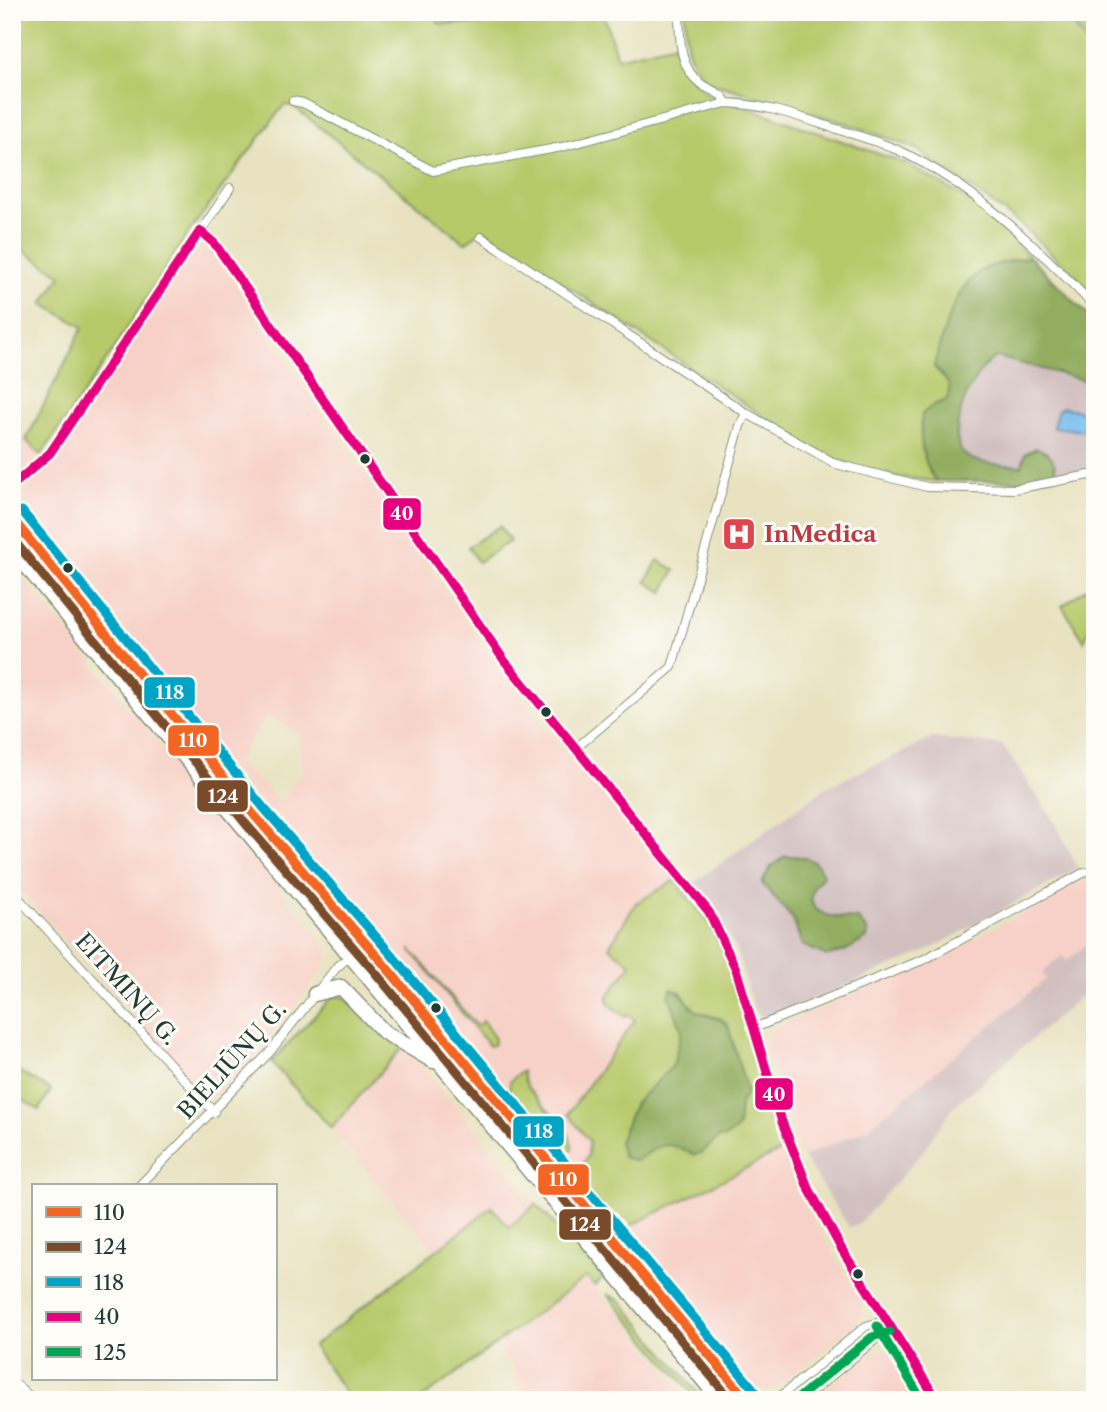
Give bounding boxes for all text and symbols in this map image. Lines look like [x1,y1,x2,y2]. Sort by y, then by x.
unlabelled marker [358,452,372,466]
line badge: 40 [382,497,422,531]
text: 40 [390,502,414,525]
hospital icon: InMedica [720,515,758,553]
place label: InMedica [764,520,877,548]
unlabelled marker [61,561,75,575]
line badge: 118 [143,676,196,709]
text: 118 [156,681,184,704]
unlabelled marker [539,705,553,719]
line badge: 110 [167,724,220,757]
text: 110 [178,729,208,752]
line badge: 124 [196,779,249,813]
text: 124 [207,785,239,808]
street label: EITMINŲ G. [70,927,184,1051]
street label: BIELIŪNŲ G. [172,995,292,1125]
unlabelled marker [429,1001,443,1015]
line badge: 40 [754,1077,794,1111]
text: 40 [762,1083,786,1106]
line badge: 118 [512,1115,565,1148]
text: 118 [525,1120,553,1143]
line badge: 110 [537,1163,590,1196]
text: 110 [548,1168,578,1191]
legend [32,1184,276,1380]
text: 110 [94,1200,125,1225]
line badge: 124 [558,1208,612,1241]
text: 124 [569,1213,601,1236]
text: 124 [94,1234,127,1259]
unlabelled marker [851,1267,865,1281]
text: 118 [94,1270,124,1295]
text: 40 [94,1304,119,1329]
text: 125 [94,1340,126,1365]

